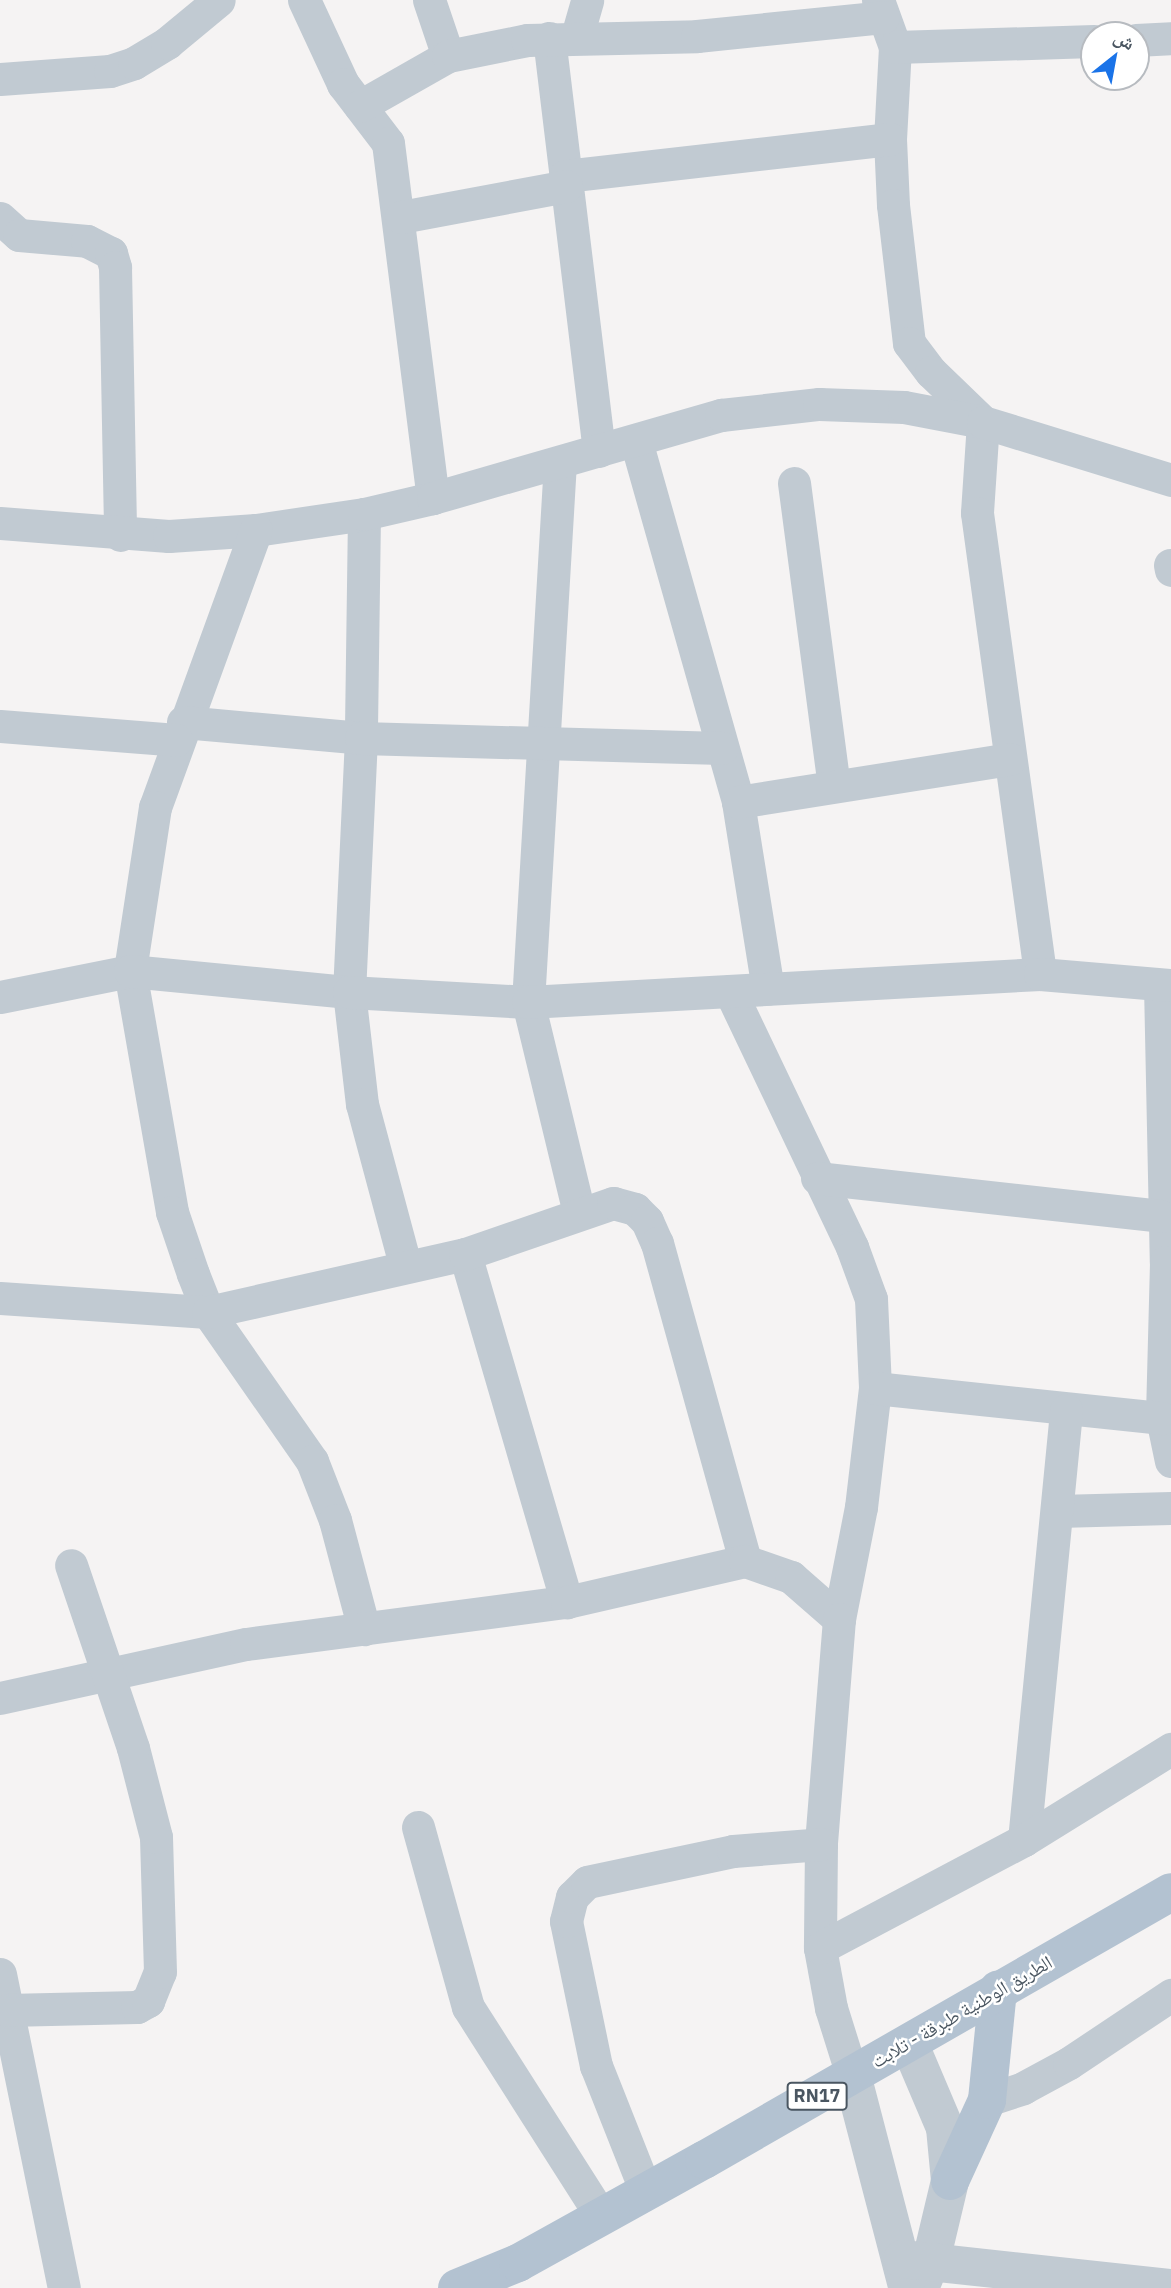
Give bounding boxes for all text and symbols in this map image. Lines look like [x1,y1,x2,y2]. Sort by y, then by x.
north arrow [1080,21,1150,91]
text: ش [1110,24,1140,55]
street label: الطريق الوطنية طبرقة - تلابت [868,1951,1056,2073]
road number: RN17 [786,2082,848,2110]

